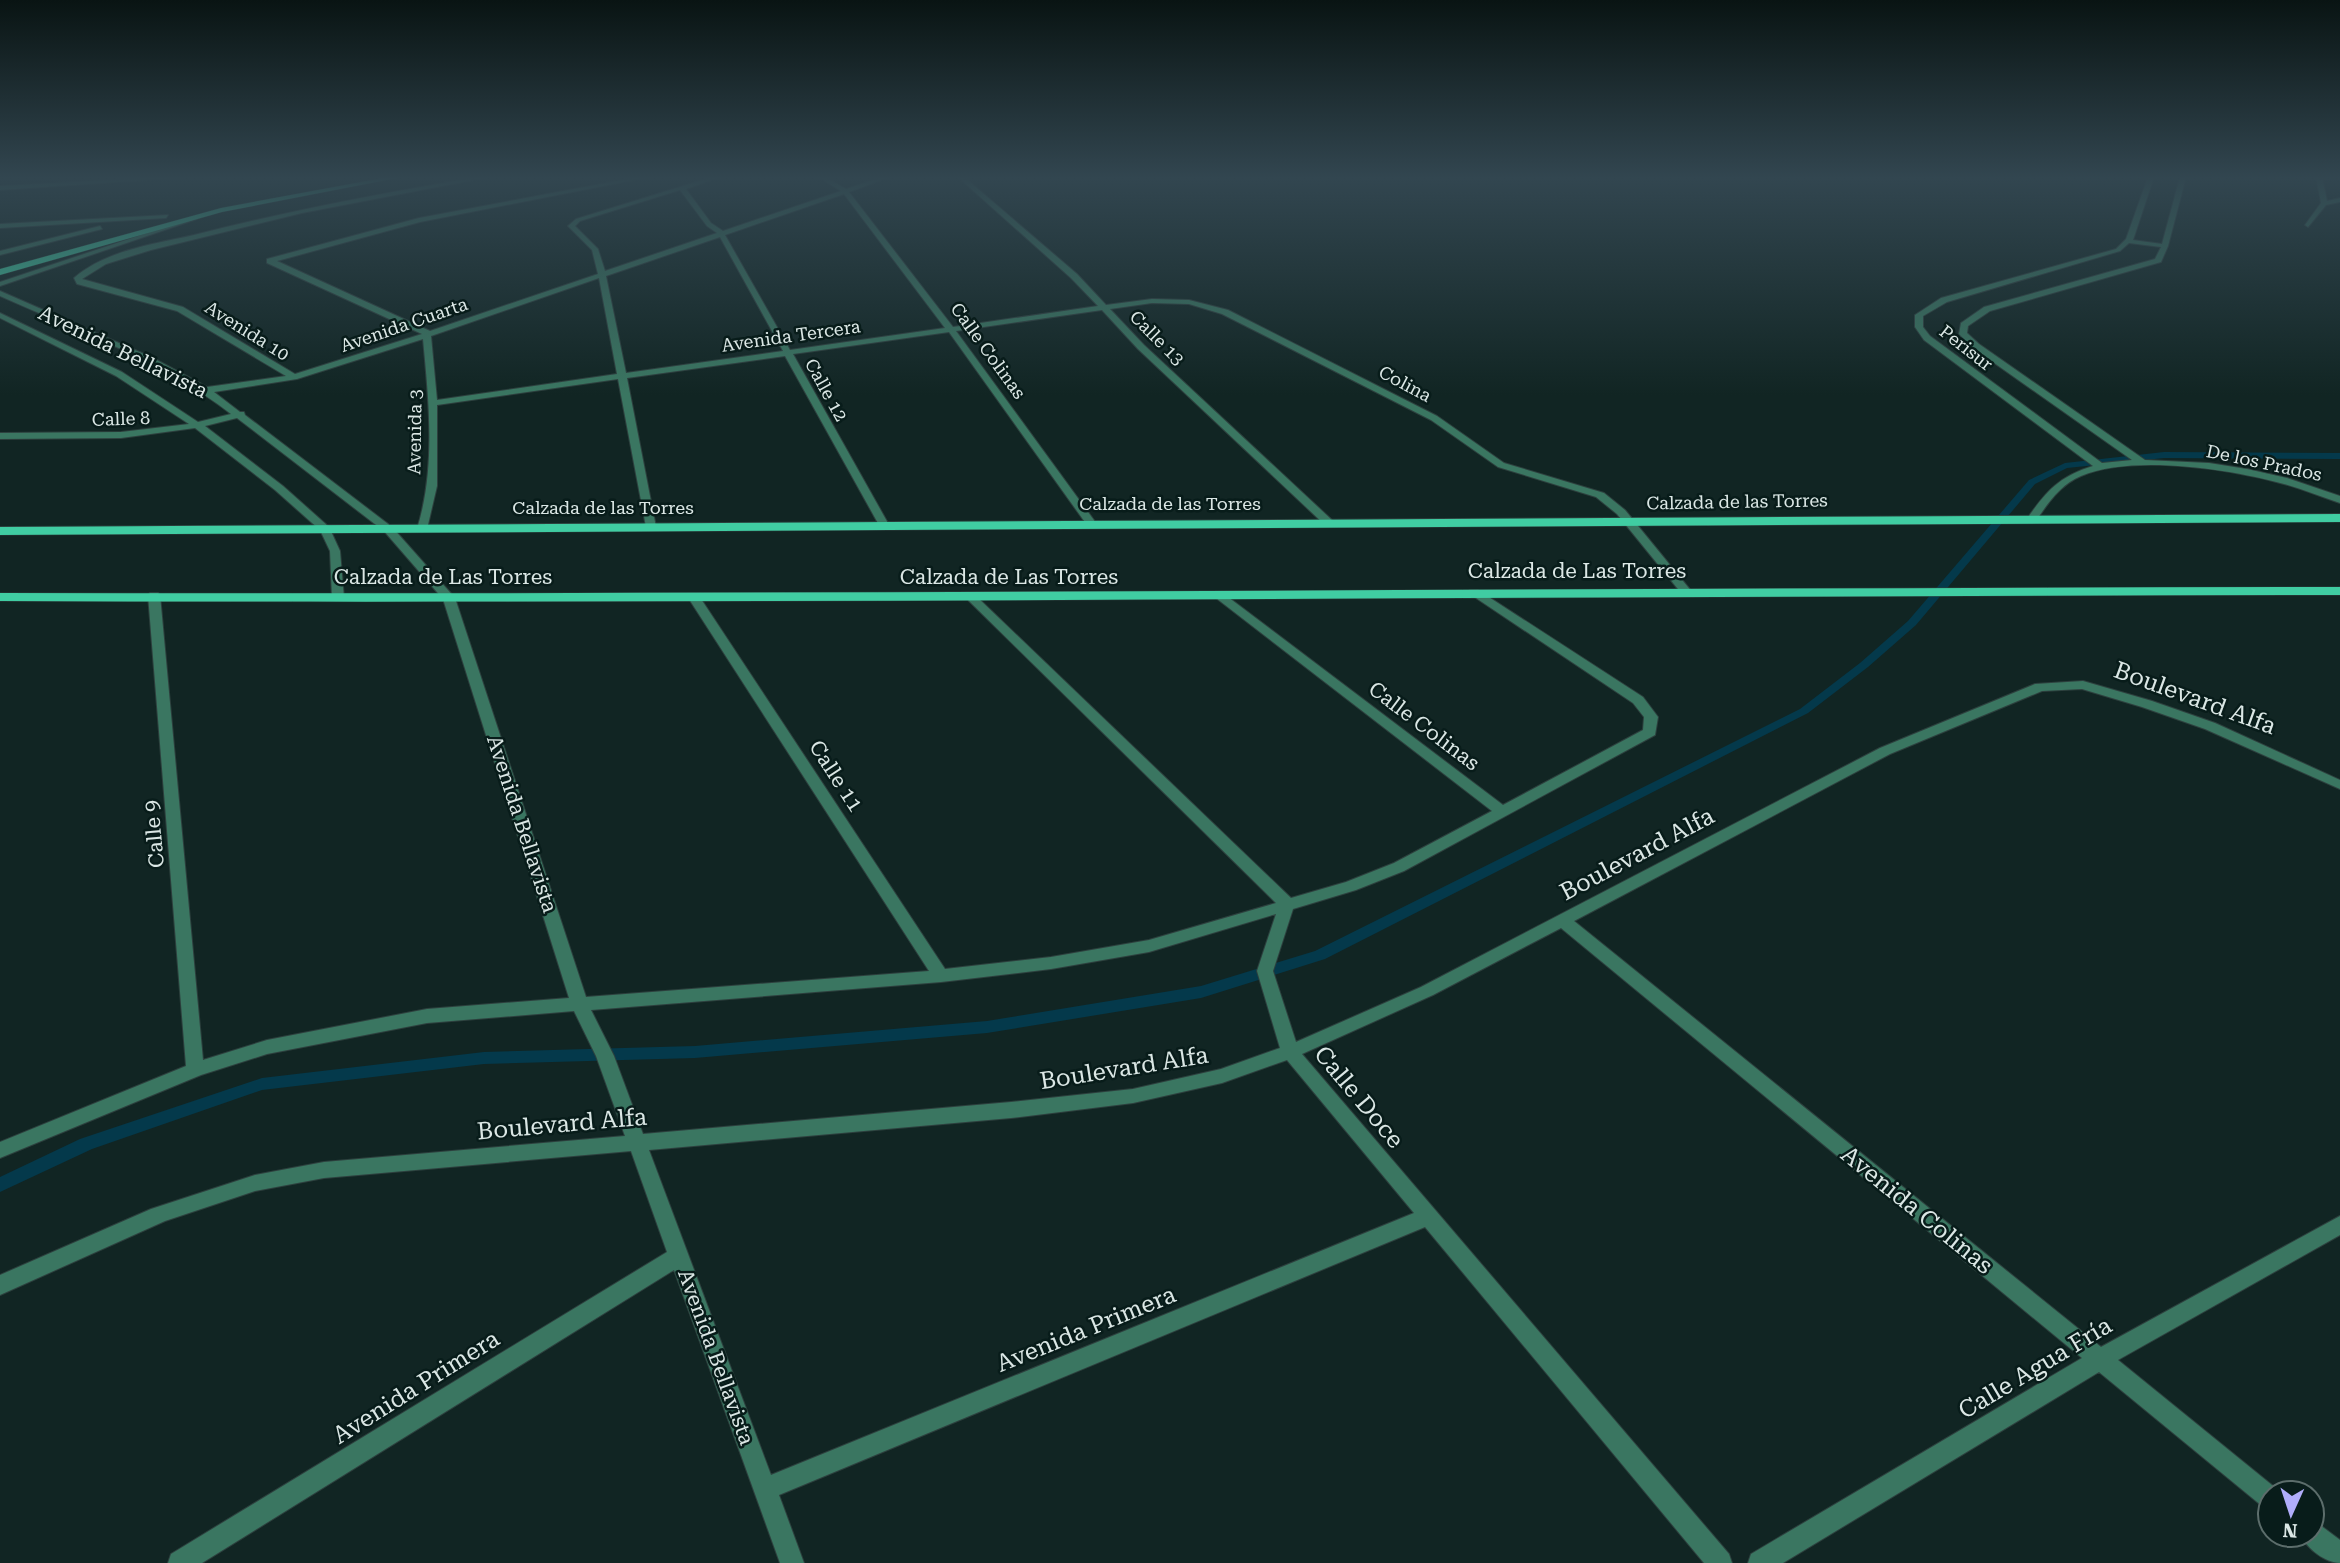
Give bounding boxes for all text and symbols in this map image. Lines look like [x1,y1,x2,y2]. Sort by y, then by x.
street label: Avenida Cuarta [337,293,470,356]
street label: Avenida 10 [201,296,293,365]
street label: Calle Colinas [947,299,1030,403]
street label: Avenida Bellavista [35,301,212,404]
street label: Calle 13 [1126,306,1189,369]
street label: Avenida Tercera [720,315,862,356]
street label: Perisur [1936,320,1997,375]
street label: Calle 12 [801,355,852,425]
street label: Colina [1375,361,1435,406]
street label: Avenida 3 [403,389,426,475]
street label: Calle 8 [91,407,150,430]
street label: De los Prados [2204,440,2324,485]
street label: Calzada de las Torres [1646,489,1828,514]
street label: Calzada de las Torres [1079,493,1261,514]
street label: Calzada de las Torres [512,497,694,518]
street label: Calzada de Las Torres [1468,559,1686,583]
street label: Calzada de Las Torres [334,565,552,589]
street label: Calzada de Las Torres [900,565,1118,589]
street label: Boulevard Alfa [2110,656,2280,740]
street label: Calle Colinas [1364,677,1484,775]
street label: Avenida Bellavista [482,732,562,916]
street label: Calle 11 [804,736,868,816]
street label: Calle 9 [139,799,169,869]
street label: Boulevard Alfa [1555,802,1719,906]
street label: Calle Doce [1308,1040,1410,1154]
street label: Boulevard Alfa [1038,1041,1210,1095]
street label: Boulevard Alfa [476,1103,648,1145]
street label: Avenida Colinas [1835,1140,1999,1280]
street label: Avenida Bellavista [673,1266,759,1449]
street label: Avenida Primera [992,1280,1180,1378]
street label: Calle Agua Fría [1953,1311,2117,1425]
street label: Avenida Primera [328,1325,504,1449]
north arrow [2256,1479,2326,1549]
text: N [2282,1519,2298,1542]

